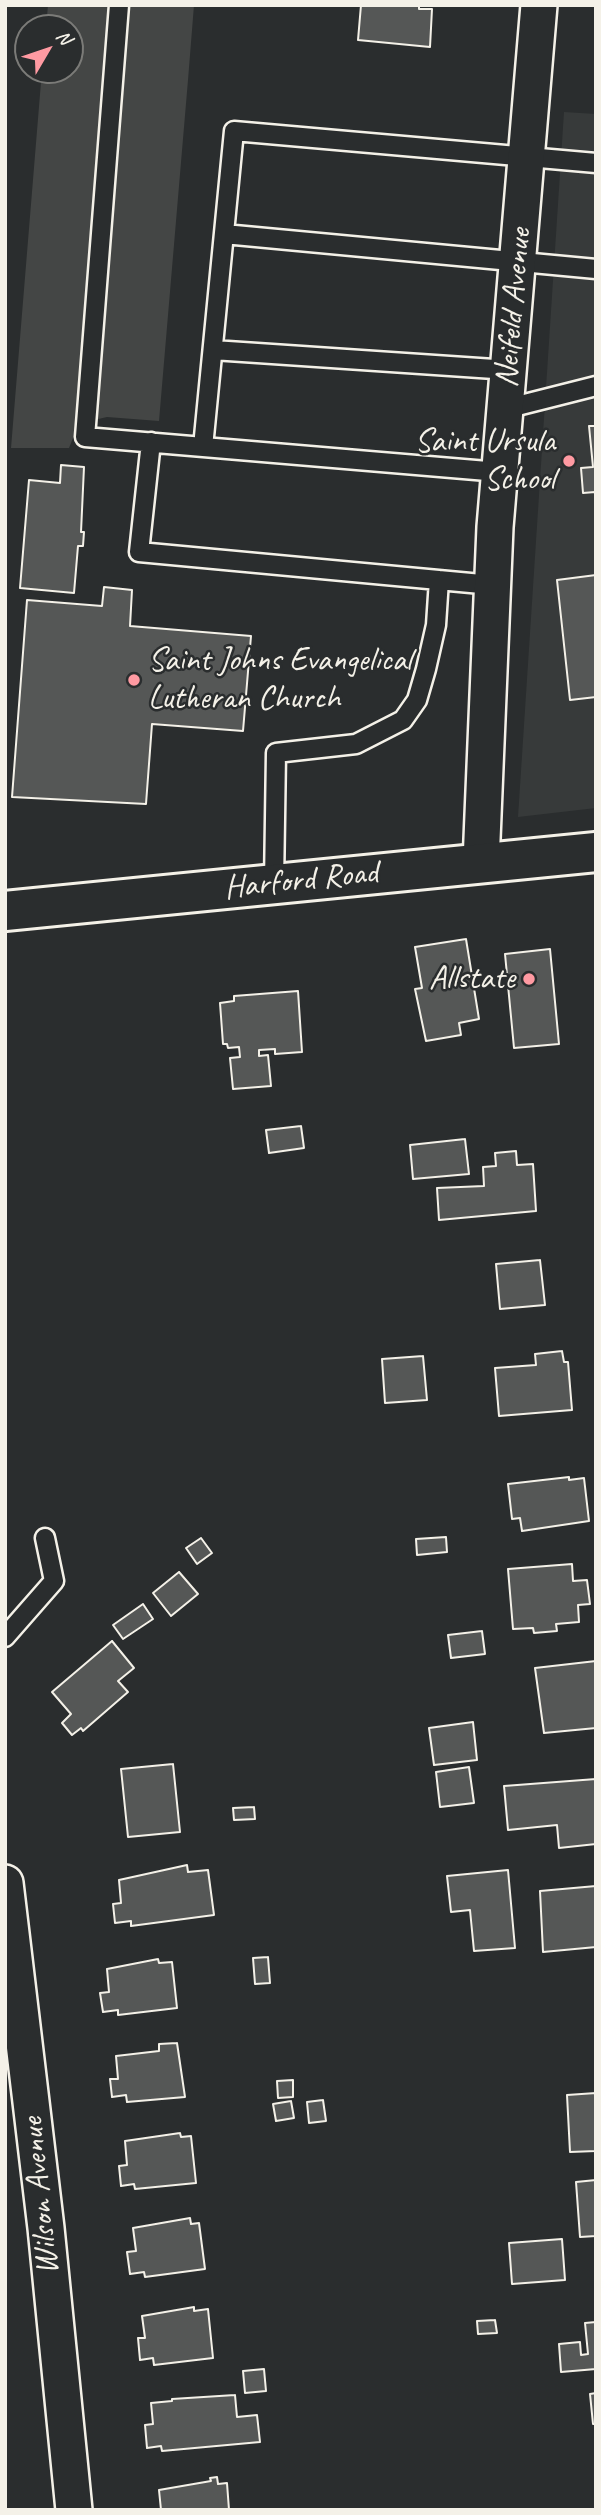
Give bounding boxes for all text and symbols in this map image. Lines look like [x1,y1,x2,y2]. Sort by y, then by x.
north arrow [14,14,84,84]
text: N [51,25,77,49]
street label: Neifeld Avenue [487,227,541,389]
place label: Saint Ursula School [415,422,555,500]
marker: Saint Ursula School [561,453,577,469]
place label: Saint Johns Evangelical Lutheran Church [148,641,412,719]
marker: Saint Johns Evangelical Lutheran Church [126,672,142,688]
street label: Harford Road [222,853,380,909]
place label: Allstate [429,959,515,999]
marker: Allstate [521,971,537,987]
street label: Wilson Avenue [13,2115,69,2277]

